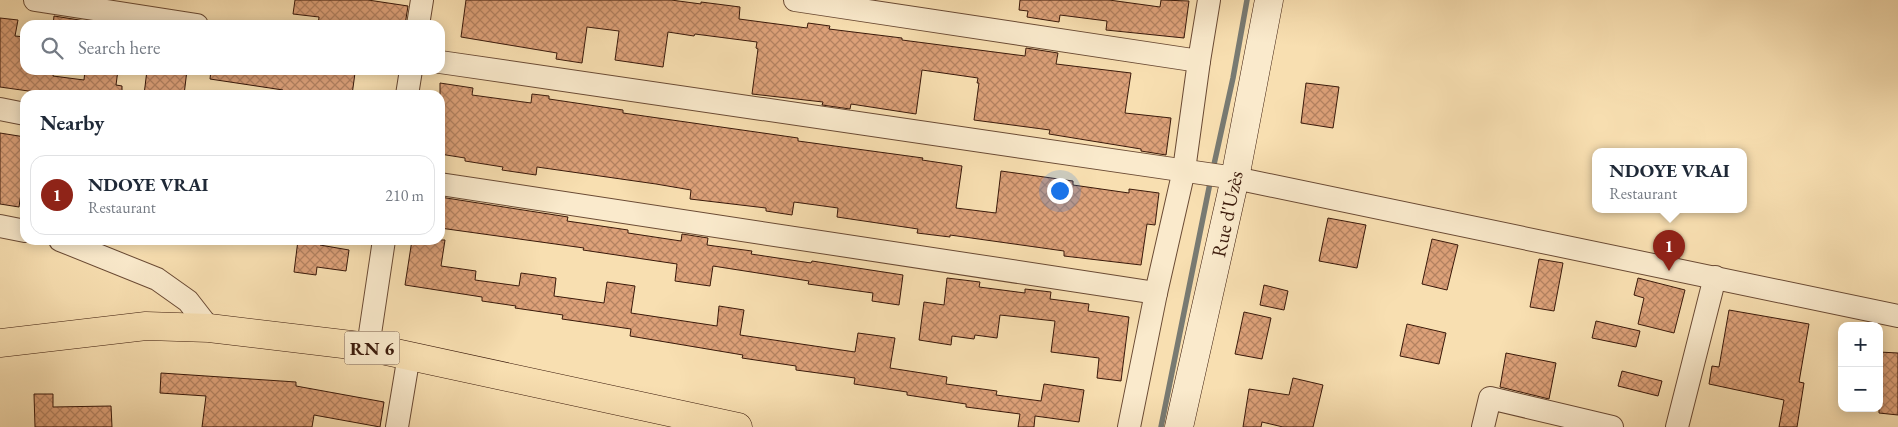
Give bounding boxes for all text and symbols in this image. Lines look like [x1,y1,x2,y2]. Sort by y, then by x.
search box [20,20,445,75]
icon: search [38,34,66,62]
text: Search here [78,35,160,60]
text: Nearby [40,109,104,136]
popup [1592,148,1747,213]
text: NDOYE VRAI [1609,158,1730,183]
street label: Rue d'Uzès [1205,169,1249,259]
text: NDOYE VRAI [88,172,208,197]
your location [1047,178,1073,204]
text: Restaurant [1609,183,1677,204]
text: 1 [53,185,61,206]
text: 210 m [385,185,424,206]
text: Restaurant [88,197,156,218]
pin: 1 [1653,230,1685,271]
map controls [1838,322,1883,412]
button: + [1838,322,1883,367]
road number: RN 6 [344,332,400,364]
button: − [1838,367,1883,412]

